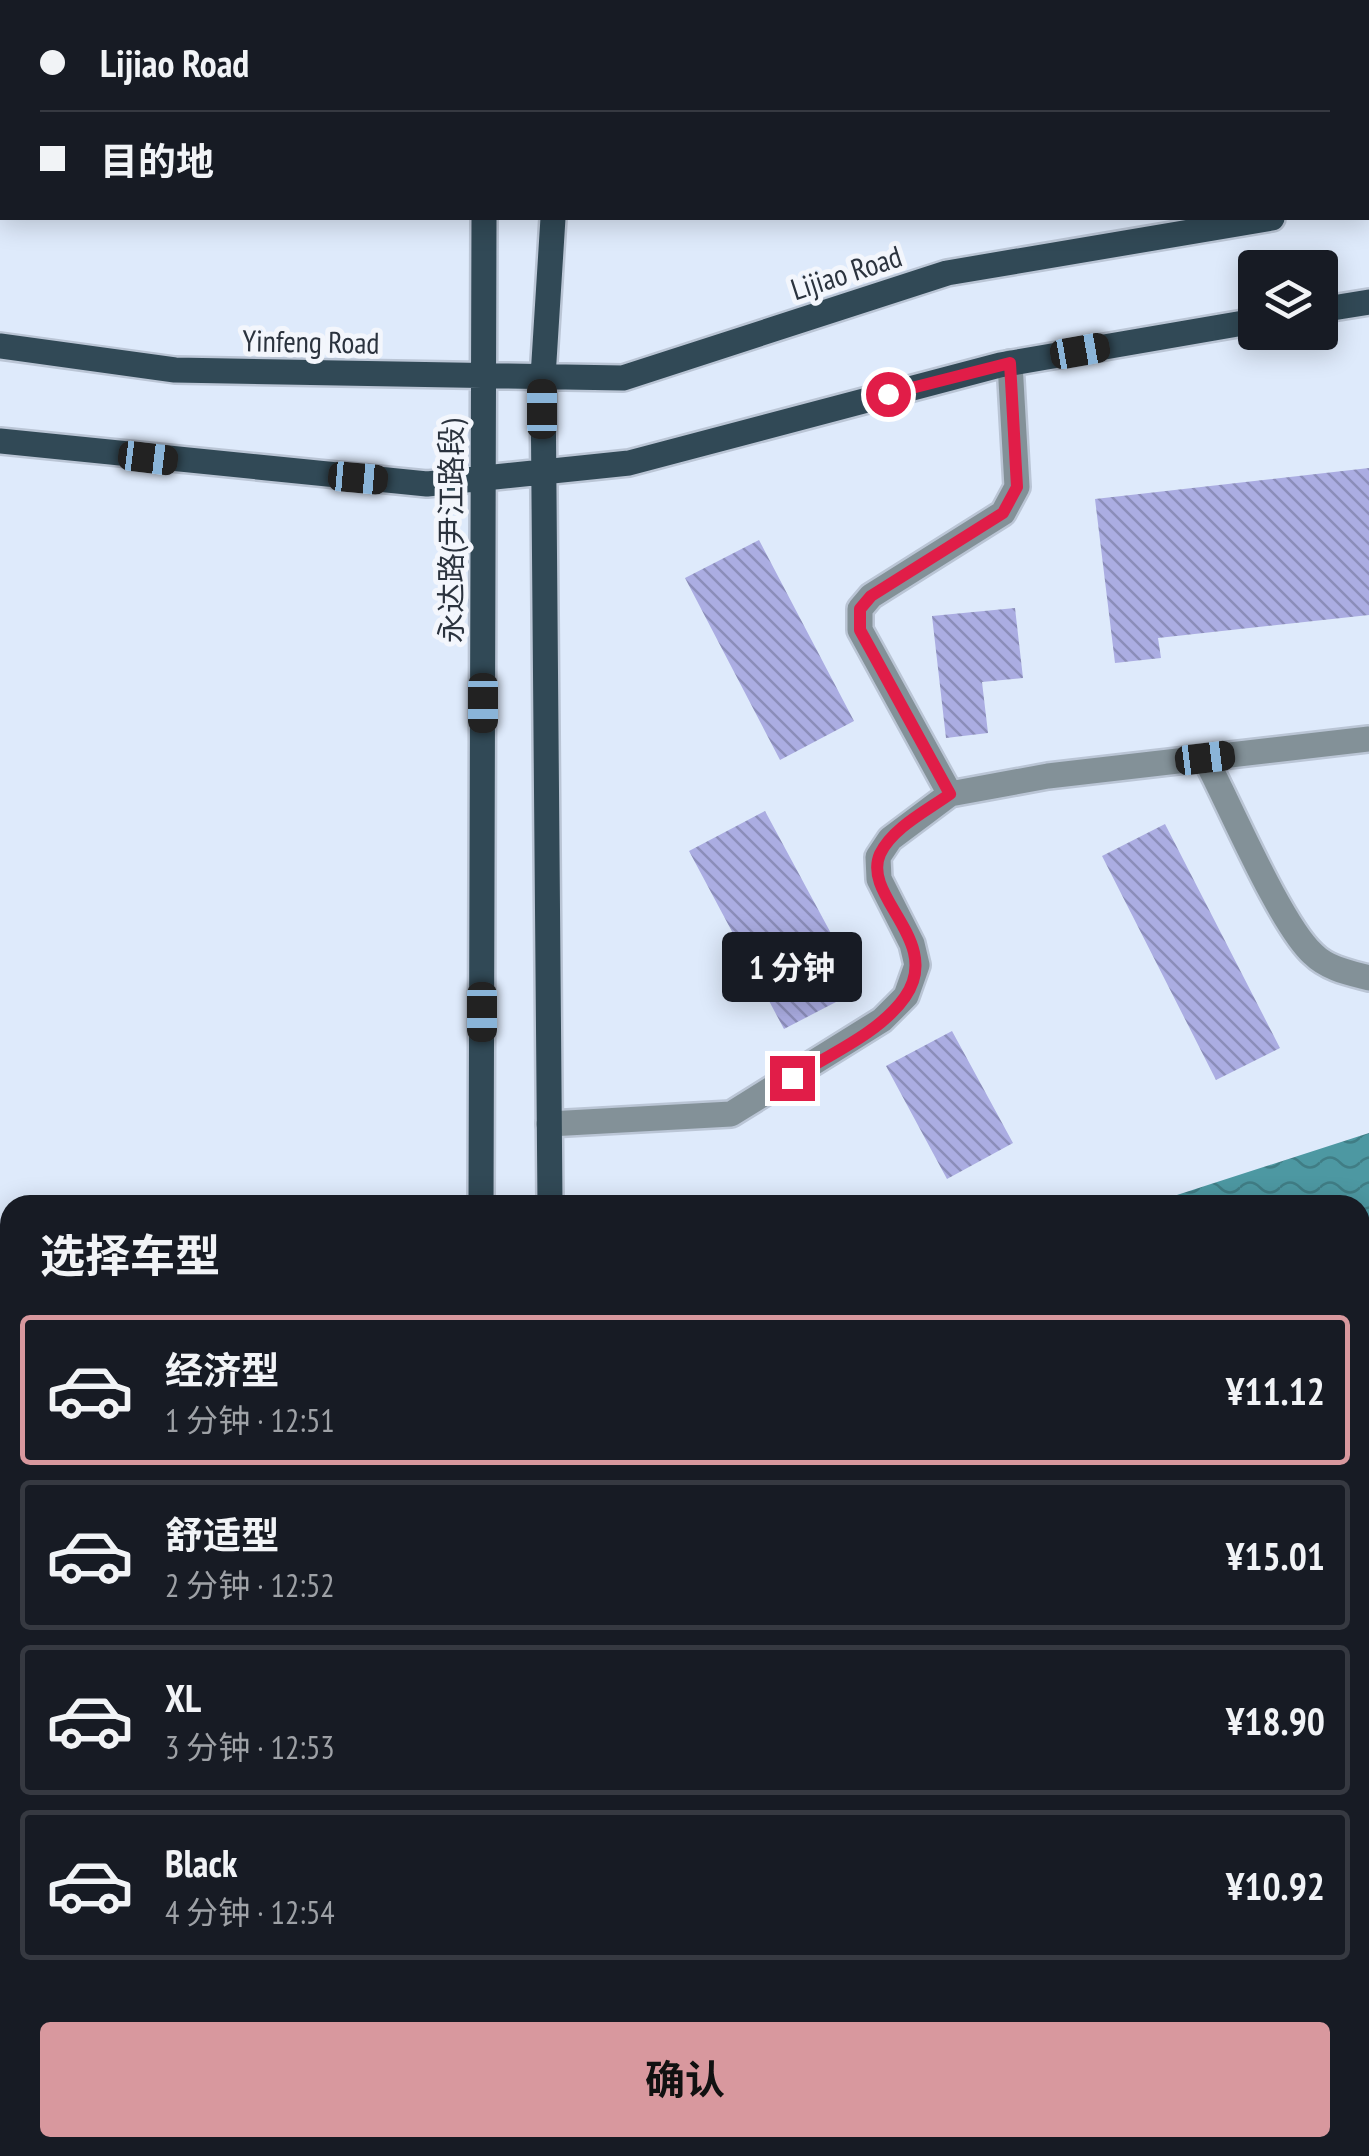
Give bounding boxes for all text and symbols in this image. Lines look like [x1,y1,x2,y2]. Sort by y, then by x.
text: Lijiao Road [100,38,249,87]
text: 目的地 [100,136,214,185]
street label: Lijiao Road [786,236,906,308]
map controls [1238,250,1338,350]
button: layers [1238,250,1338,350]
street label: Yinfeng Road [242,320,380,362]
car [1048,331,1112,371]
route start [866,372,911,417]
car [527,379,557,439]
street label: 永达路(尹江路段) [431,419,470,643]
car [116,439,180,477]
car [327,460,389,496]
car [468,673,498,733]
car [1173,739,1237,777]
callout: 1 分钟 [722,933,862,1003]
text: 1 分钟 [749,946,835,988]
car [467,982,497,1042]
route end [770,1056,815,1101]
text: 选择车型 [40,1226,220,1284]
icon: car [45,1345,135,1435]
text: 经济型 [165,1345,279,1394]
text: ¥11.12 [1226,1366,1325,1415]
text: 1 分钟 · 12:51 [165,1399,335,1441]
icon: car [45,1510,135,1600]
text: 舒适型 [165,1510,279,1559]
text: ¥15.01 [1226,1531,1325,1580]
text: 2 分钟 · 12:52 [165,1564,335,1606]
text: XL [165,1673,201,1722]
icon: car [45,1675,135,1765]
text: ¥18.90 [1226,1696,1325,1745]
text: 3 分钟 · 12:53 [165,1726,335,1768]
text: Black [165,1838,238,1887]
icon: car [45,1840,135,1930]
text: ¥10.92 [1226,1861,1325,1910]
text: 4 分钟 · 12:54 [165,1891,335,1933]
button: 确认 [40,2022,1330,2137]

